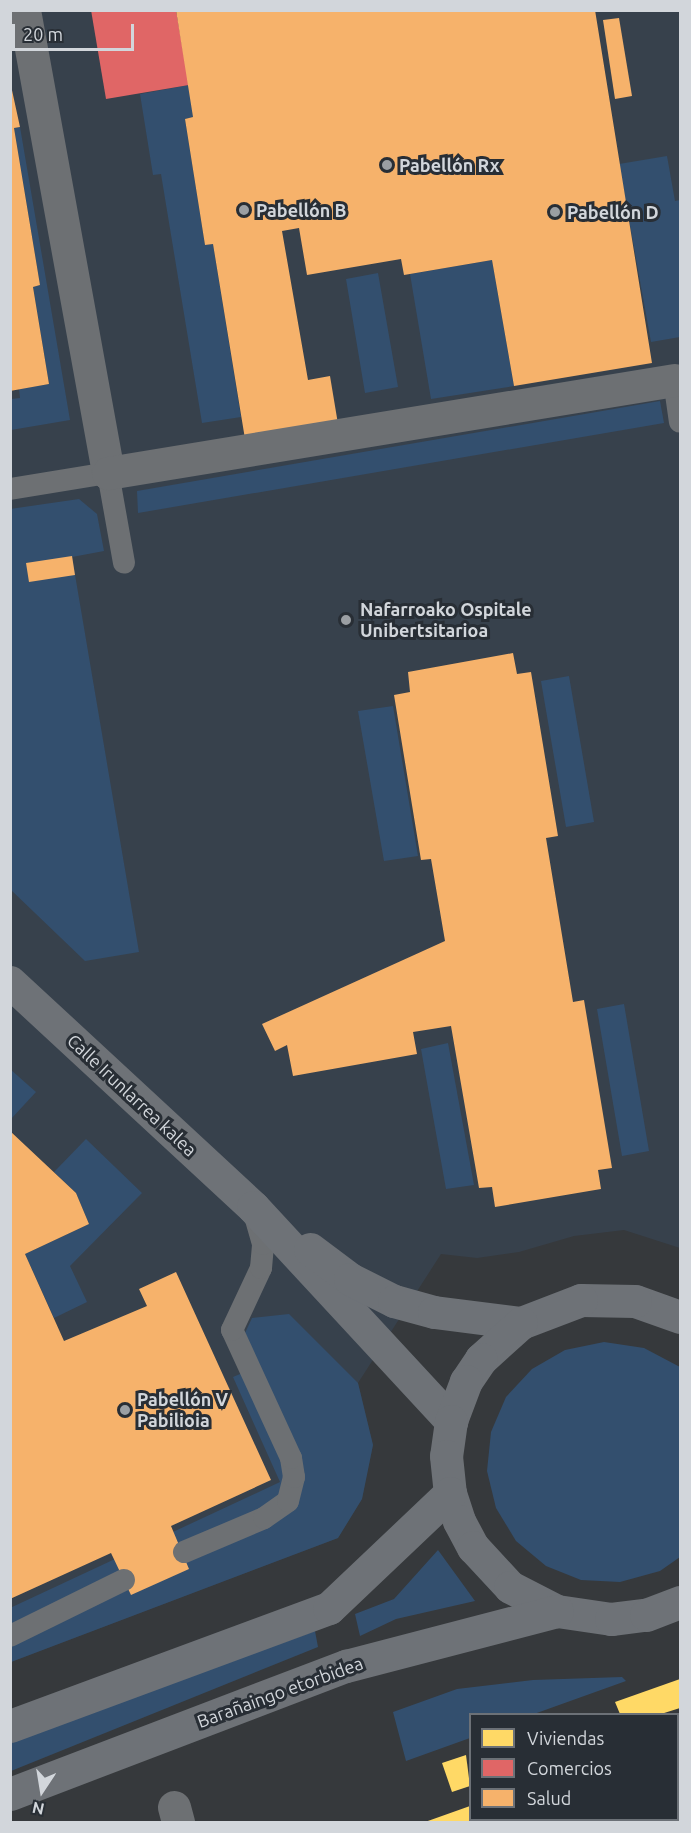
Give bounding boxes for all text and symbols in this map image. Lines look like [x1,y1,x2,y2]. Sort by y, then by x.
scale bar [15,12,136,50]
text: 20 m [23,24,63,44]
place label: Pabellón Rx [399,154,499,176]
marker: Pabellón Rx [380,158,394,172]
place label: Pabellón B [256,199,346,221]
place label: Pabellón D [567,201,659,223]
marker: Pabellón B [237,203,251,217]
marker: Pabellón D [548,205,562,219]
place label: Nafarroako Ospitale Unibertsitarioa [360,599,532,642]
marker: Nafarroako Ospitale Unibertsitarioa [337,611,355,629]
street label: Calle Irunlarrea kalea [63,1029,201,1161]
place label: Pabellón V Pabilioia [137,1389,228,1432]
marker: Pabellón V Pabilioia [118,1403,132,1417]
street label: Barañaingo etorbidea [194,1652,366,1732]
legend [469,1713,679,1821]
text: Viviendas [527,1728,604,1748]
text: Comercios [527,1758,612,1778]
north arrow [12,1761,72,1821]
text: Salud [527,1788,571,1808]
text: N [31,1799,46,1819]

